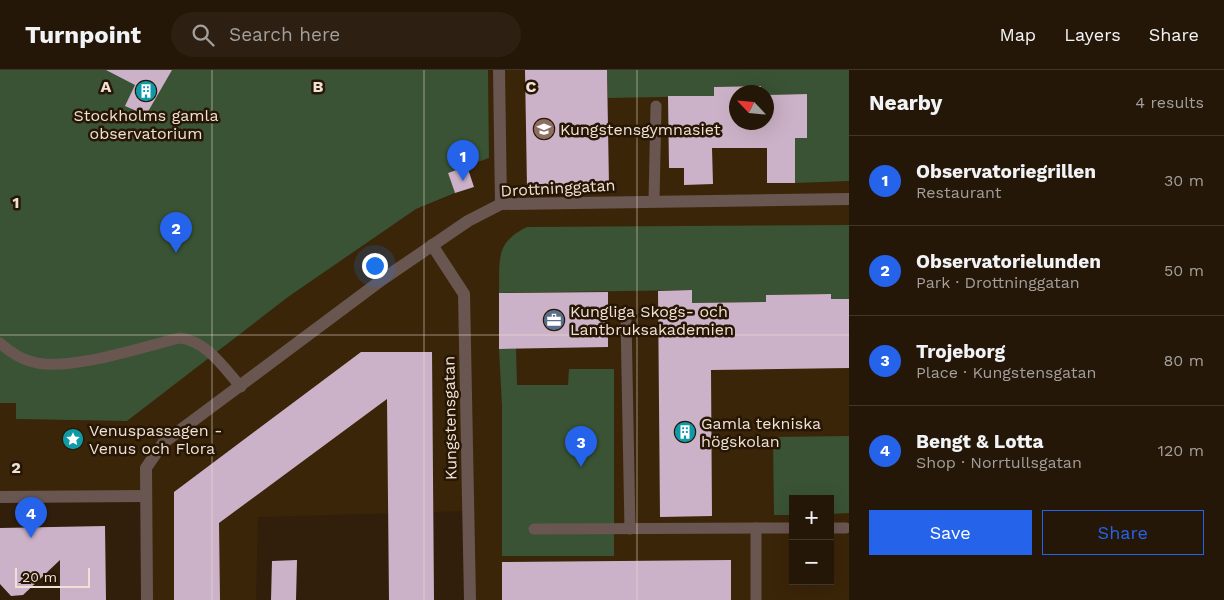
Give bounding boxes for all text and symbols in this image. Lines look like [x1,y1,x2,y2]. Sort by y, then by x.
search box [171,12,521,57]
text: Turnpoint [25,21,141,49]
icon: search [189,21,217,49]
text: Search here [229,23,340,46]
text: Map [999,24,1036,45]
text: Layers [1064,24,1121,45]
text: Share [1149,24,1199,45]
text: A [101,77,112,96]
text: B [313,77,324,96]
text: C [526,77,537,96]
building icon: Stockholms gamla observatorium [134,79,158,103]
north arrow [729,85,774,130]
text: Nearby [869,90,942,115]
text: 4 results [1135,93,1204,112]
place label: Stockholms gamla observatorium [74,106,218,143]
school or university icon: Kungstensgymnasiet [532,117,556,141]
place label: Kungstensgymnasiet [560,120,721,139]
pin: 1 [447,140,479,181]
text: Observatoriegrillen [916,160,1096,183]
text: 1 [882,171,888,190]
text: 30 m [1164,171,1204,190]
street label: Drottninggatan [500,176,616,200]
text: Restaurant [916,183,1002,202]
text: 1 [13,193,19,212]
pin: 2 [160,212,192,253]
text: Observatorielunden [916,250,1101,273]
your location [362,253,388,279]
text: 2 [880,261,890,280]
text: 50 m [1164,261,1204,280]
text: Park · Drottninggatan [916,273,1080,292]
place label: Kungliga Skogs- och Lantbruksakademien [570,302,734,339]
office icon: Kungliga Skogs- och Lantbruksakademien [542,308,566,332]
text: Trojeborg [916,340,1005,363]
text: 3 [880,351,890,370]
text: 80 m [1163,351,1204,370]
street label: Kungstensgatan [439,356,461,480]
text: Place · Kungstensgatan [916,363,1096,382]
place label: Gamla tekniska högskolan [701,414,821,451]
building icon: Gamla tekniska högskolan [673,420,697,444]
place label: Venuspassagen - Venus och Flora [89,421,222,458]
pin: 3 [565,426,597,467]
place icon: Venuspassagen - Venus och Flora [61,427,85,451]
text: Bengt & Lotta [916,430,1044,453]
text: 4 [880,441,890,460]
text: 120 m [1158,441,1204,460]
text: Shop · Norrtullsgatan [916,453,1082,472]
text: 2 [11,458,21,477]
map controls [789,495,834,585]
button: + [789,495,834,540]
pin: 4 [15,497,47,538]
button: Save [869,510,1032,555]
button: Share [1042,510,1204,555]
button: − [789,540,834,585]
scale bar [15,565,90,588]
text: 20 m [22,569,57,585]

